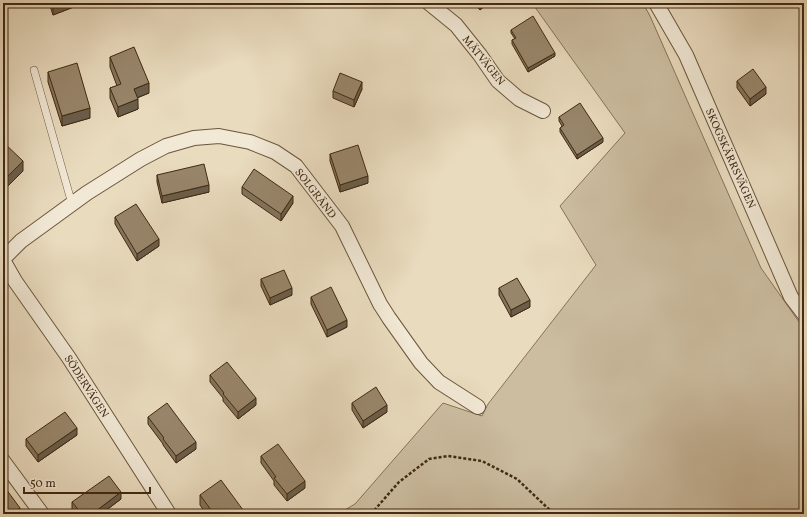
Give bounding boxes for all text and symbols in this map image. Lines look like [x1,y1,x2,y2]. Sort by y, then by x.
street label: MÄTVÄGEN [458,33,508,89]
street label: SKOGSKÄRRSVÄGEN [701,106,758,211]
street label: SOLGRÄND [291,166,339,222]
street label: SÖDERVÄGEN [60,353,112,421]
scale bar [24,469,150,495]
text: 50 m [30,476,56,492]

